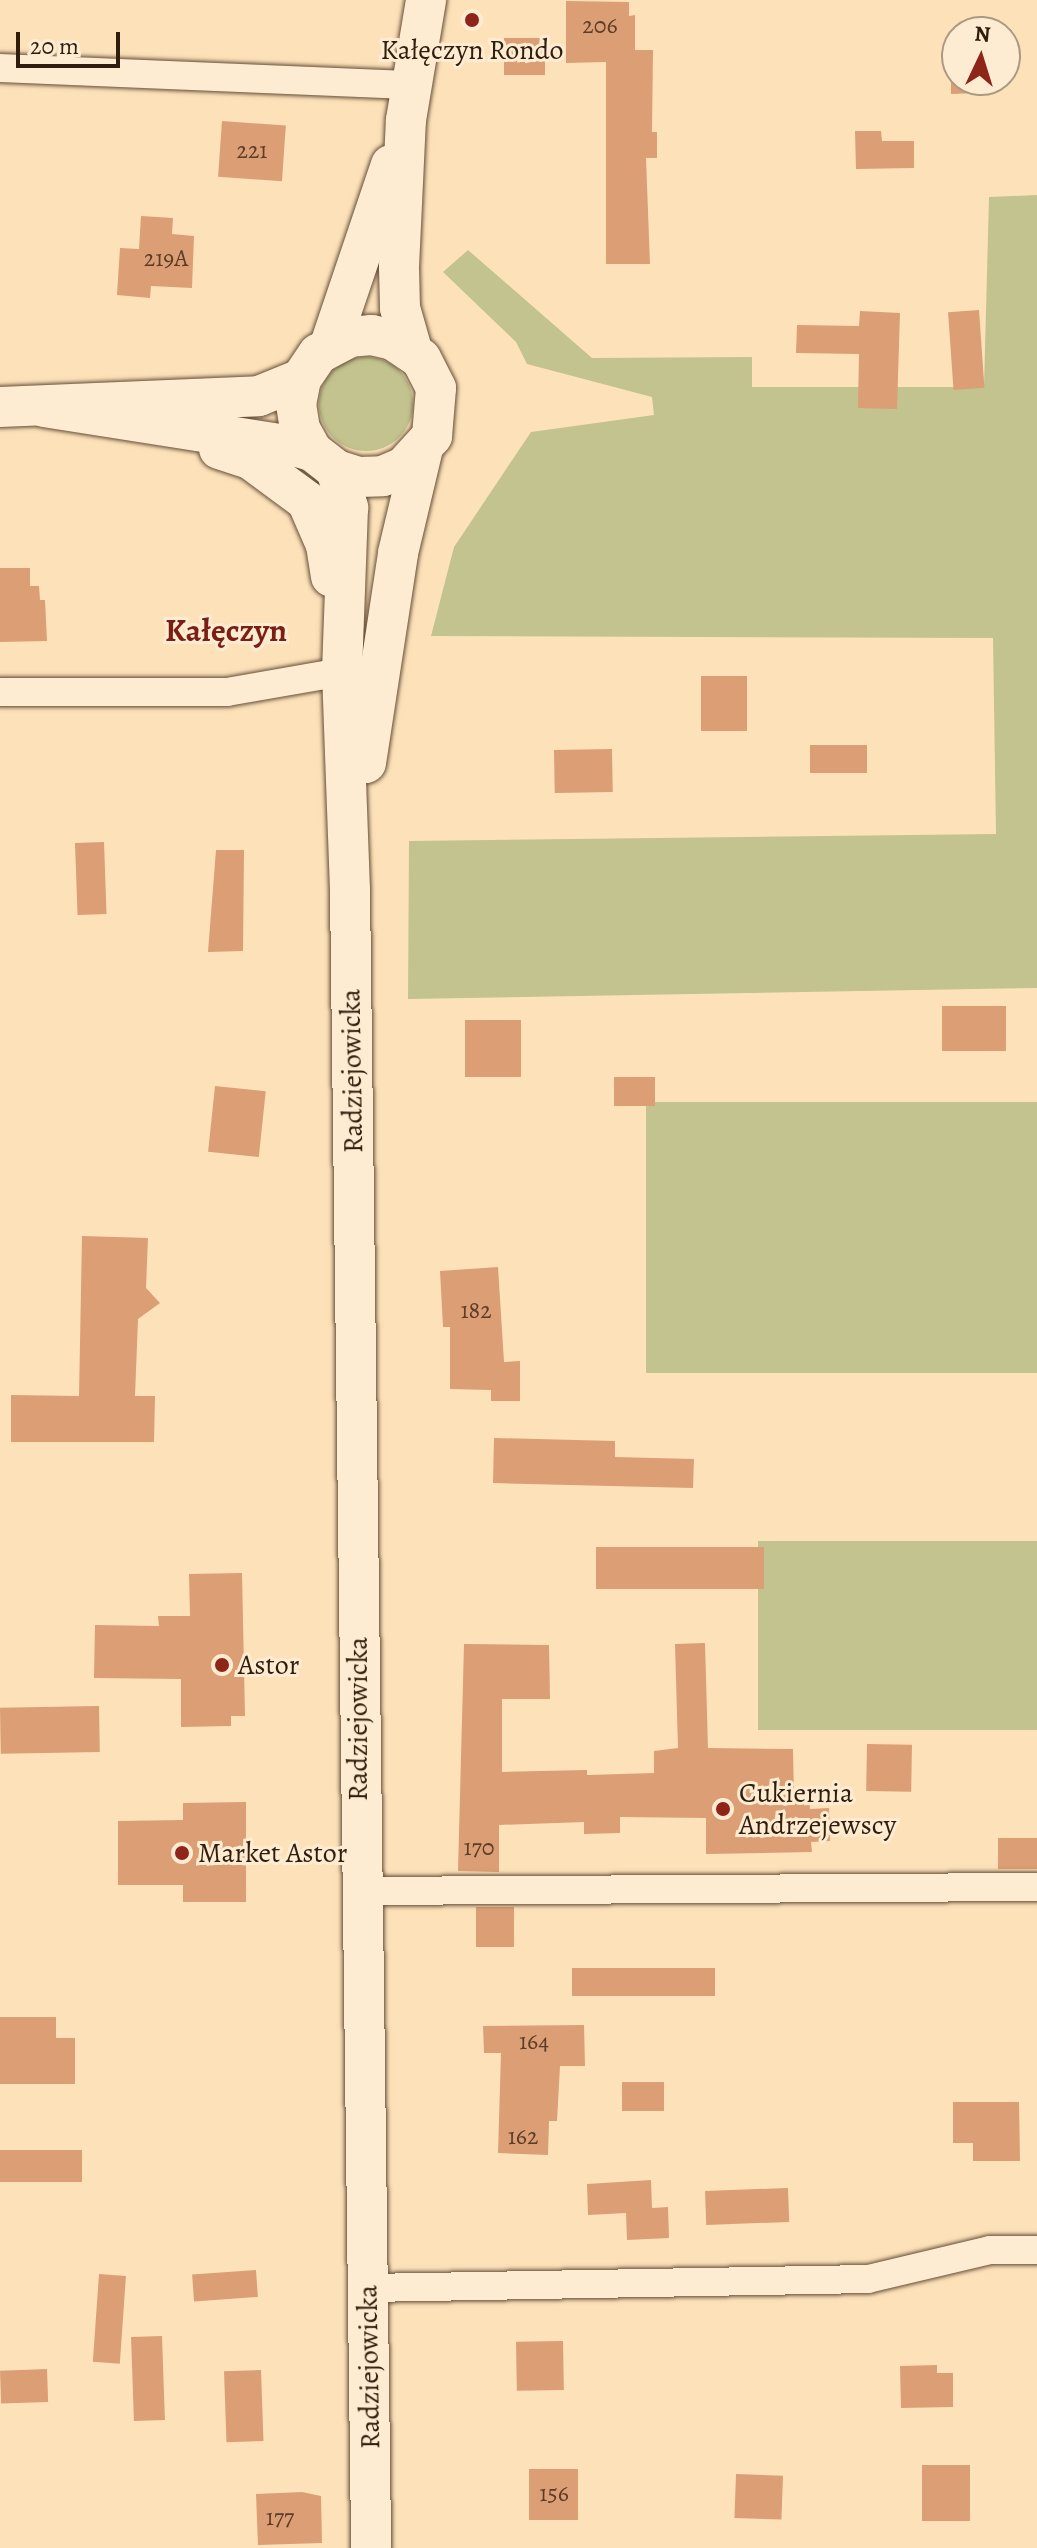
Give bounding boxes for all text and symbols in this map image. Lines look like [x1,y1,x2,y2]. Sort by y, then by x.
marker: Kałęczyn Rondo [463,11,481,29]
house number: 206 [582,12,618,40]
scale bar [20,16,124,66]
north arrow [941,16,1021,96]
text: N [973,19,992,50]
text: 20 m [30,30,79,62]
place label: Kałęczyn Rondo [380,33,564,67]
house number: 221 [236,137,268,165]
house number: 219A [144,245,188,273]
district label: Kałęczyn [165,611,287,649]
street label: Radziejowicka [334,989,370,1153]
house number: 182 [460,1297,492,1325]
street label: Radziejowicka [341,1637,375,1801]
place label: Astor [238,1648,300,1682]
marker: Astor [213,1656,231,1674]
place label: Cukiernia Andrzejewscy [739,1776,896,1842]
marker: Cukiernia Andrzejewscy [714,1800,732,1818]
house number: 170 [463,1834,495,1862]
place label: Market Astor [198,1836,347,1870]
marker: Market Astor [173,1844,191,1862]
house number: 164 [519,2028,549,2056]
house number: 162 [508,2123,538,2151]
street label: Radziejowicka [351,2285,387,2449]
house number: 156 [539,2480,569,2508]
house number: 177 [266,2504,294,2532]

